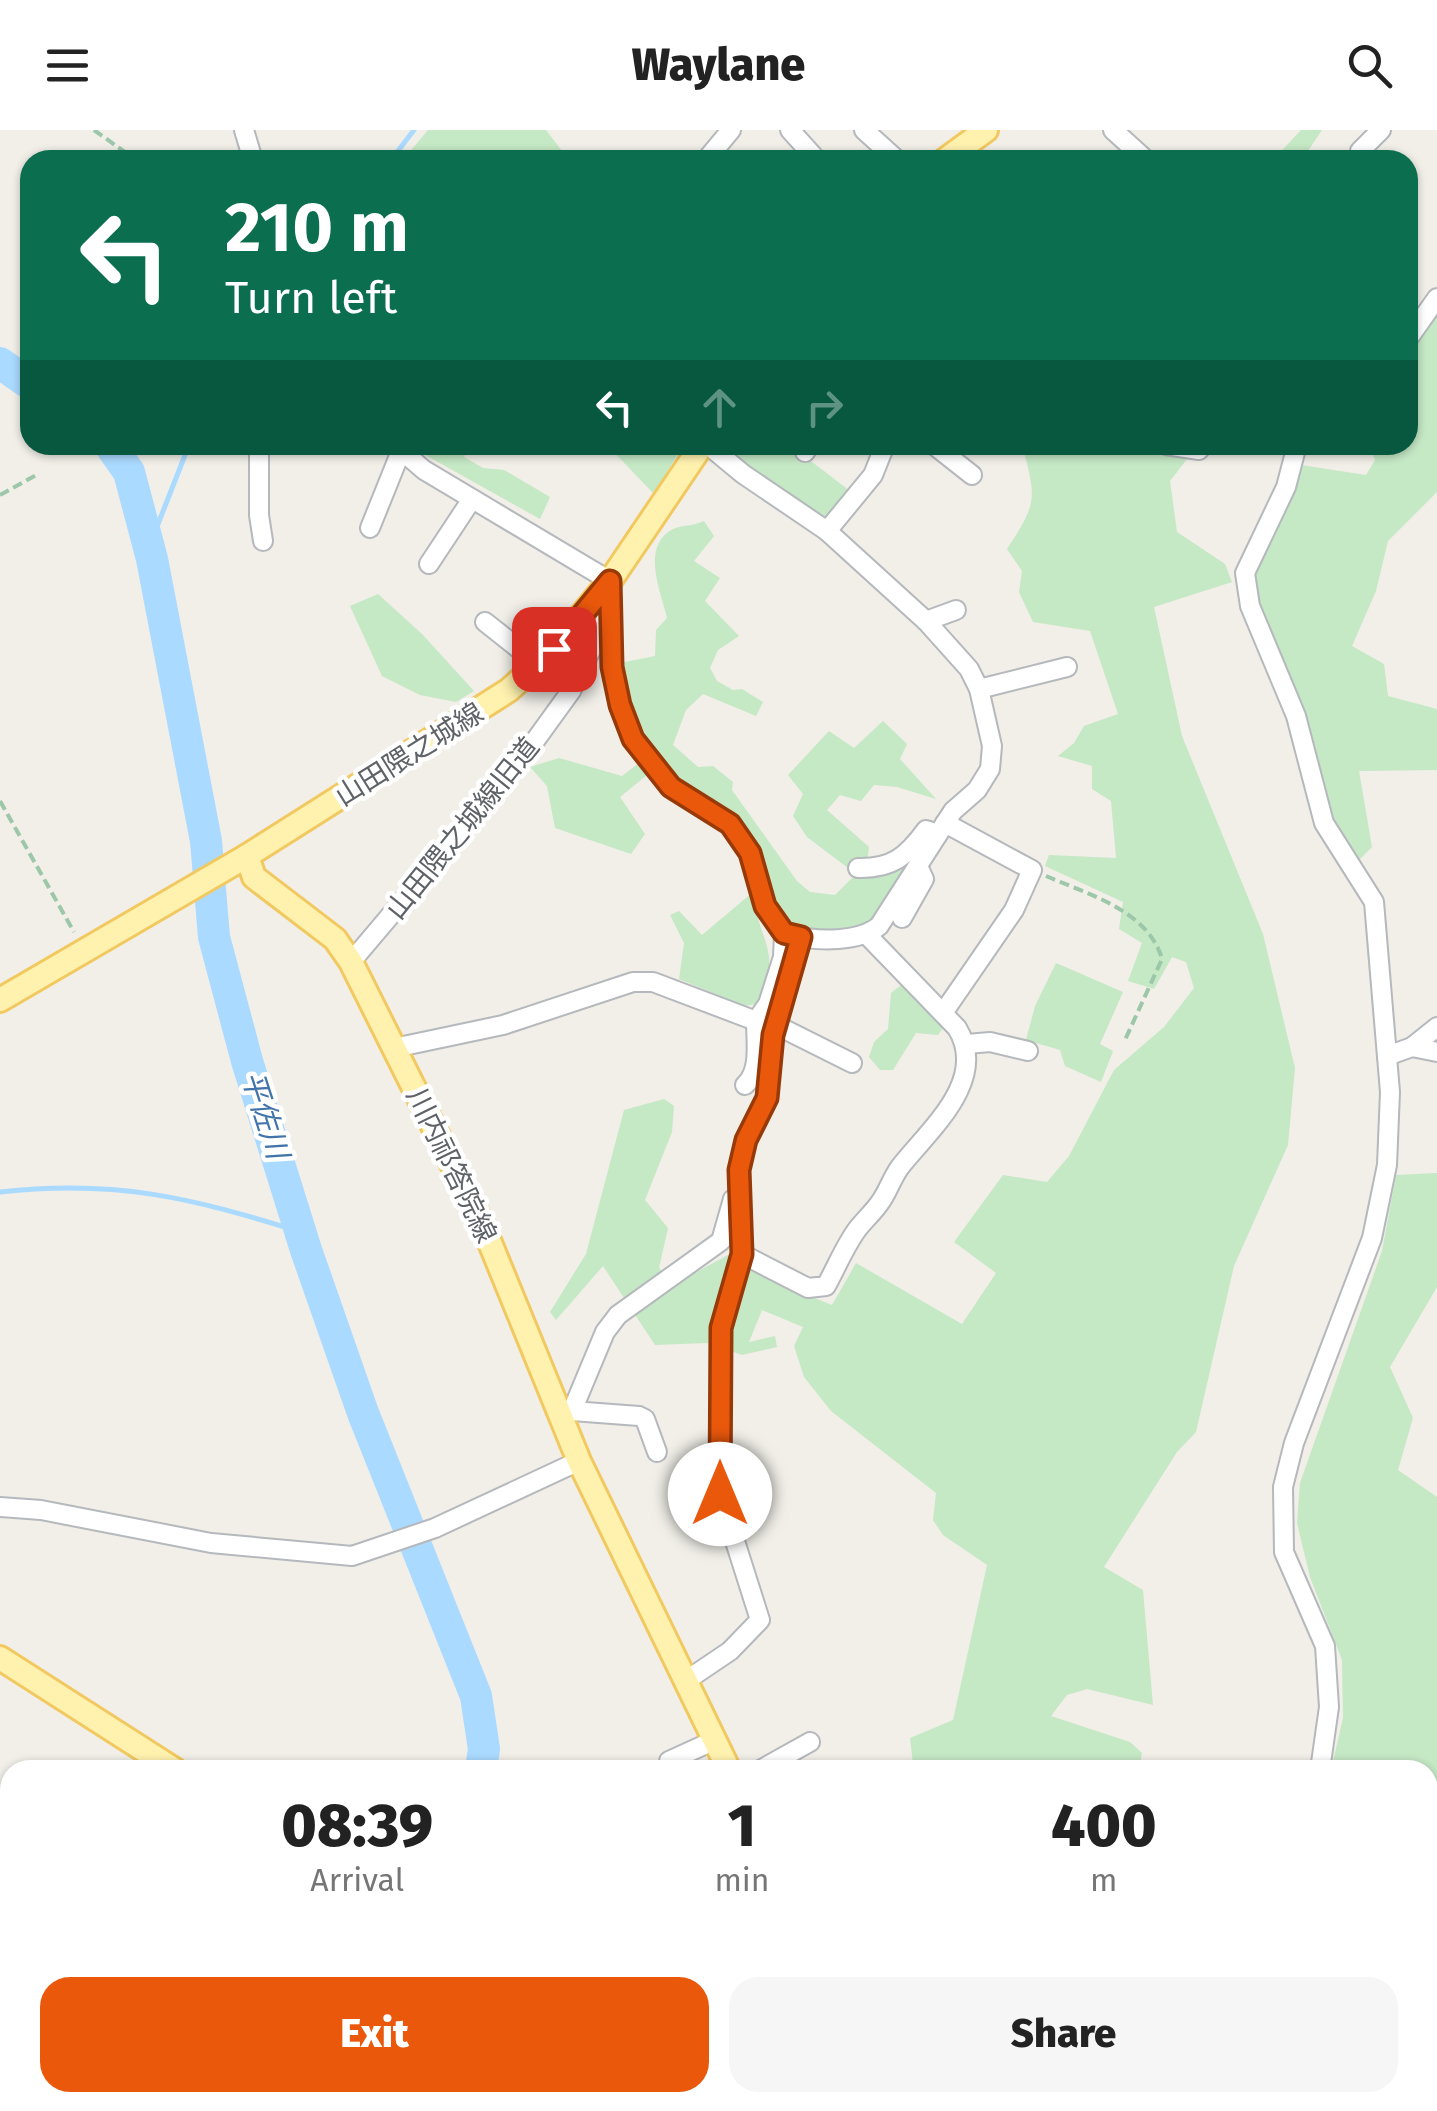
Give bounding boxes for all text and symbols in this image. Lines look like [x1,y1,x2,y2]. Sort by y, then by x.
icon: menu [40,38,95,93]
text: Waylane [632,38,805,92]
icon: search [1342,38,1397,93]
text: 210 m [225,186,409,270]
icon: left [60,190,190,320]
text: Turn left [225,271,397,325]
icon: left [587,380,642,435]
icon: ahead [692,380,747,435]
icon: right [797,380,852,435]
pin [512,607,597,692]
icon: arrive [527,622,582,677]
street label: 山田隈之城線 [329,696,489,813]
street label: 山田隈之城線旧道 [379,731,546,926]
water label: 平佐川 [234,1067,297,1166]
street label: 川内祁答院線 [400,1082,503,1248]
position arrow [668,1442,772,1546]
text: 08:39 [281,1790,433,1862]
text: 1 [728,1790,756,1862]
text: 400 [1051,1790,1157,1862]
text: Arrival [310,1861,404,1899]
text: min [714,1861,770,1899]
text: m [1090,1861,1118,1899]
button: Exit [40,1977,709,2092]
button: Share [729,1977,1398,2092]

